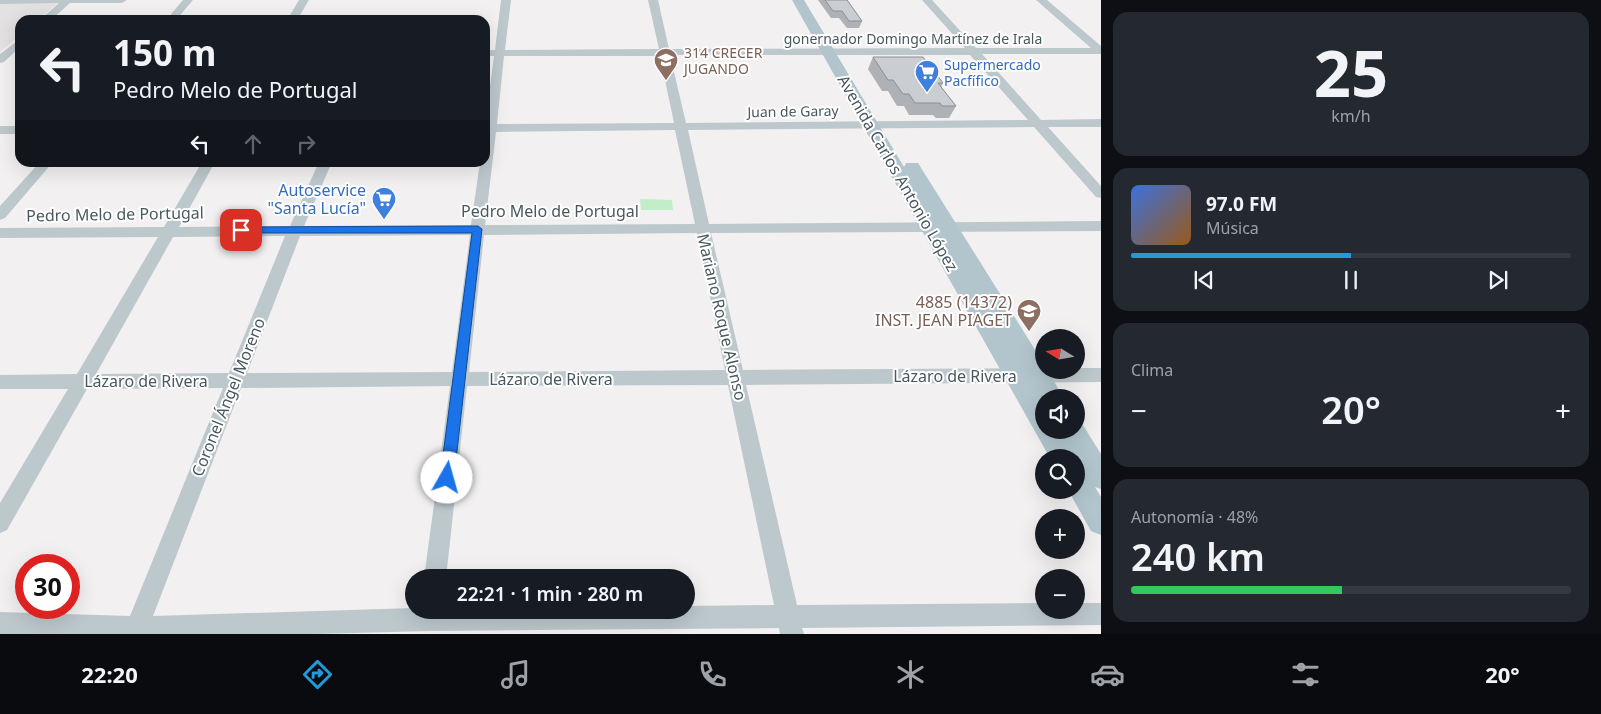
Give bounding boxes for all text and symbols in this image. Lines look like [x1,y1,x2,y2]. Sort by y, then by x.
text: 25 [1314,28,1388,116]
text: 150 m [113,29,216,76]
street label: gonernador Domingo Martínez de Irala [784,29,1042,48]
icon: left [30,35,95,100]
place label: 314 CRECER JUGANDO [682,43,763,78]
school or university icon: 314 CRECER JUGANDO [653,47,679,81]
place label: Supermercado Pacfífico [944,55,1041,90]
supermarket icon: Supermercado Pacfífico [914,59,940,93]
street label: Avenida Carlos Antonio López [833,71,963,275]
text: Pedro Melo de Portugal [113,74,357,104]
street label: Juan de Garay [745,101,840,121]
text: km/h [1331,105,1371,127]
icon: left [186,130,214,158]
icon: ahead [239,130,267,158]
icon: right [292,130,320,158]
place label: Autoservice "Santa Lucía" [267,179,366,219]
supermarket icon: Autoservice "Santa Lucía" [371,186,397,220]
text: 97.0 FM [1206,191,1277,217]
street label: Pedro Melo de Portugal [461,200,639,222]
street label: Pedro Melo de Portugal [26,201,204,227]
pin [220,209,262,251]
icon: arrive [227,216,255,244]
text: Música [1206,217,1259,239]
street label: Mariano Roque Alonso [692,231,752,403]
icon: previous [1190,266,1218,294]
icon: pause [1337,266,1365,294]
icon: next [1484,266,1512,294]
place label: 4885 (14372) INST. JEAN PIAGET [875,291,1012,331]
school or university icon: 4885 (14372) INST. JEAN PIAGET [1016,298,1042,332]
street label: Coronel Ángel Moreno [186,314,270,480]
north arrow [1035,329,1085,379]
map controls [1035,329,1085,619]
text: Clima [1131,359,1173,381]
street label: Lázaro de Rivera [893,365,1017,387]
street label: Lázaro de Rivera [489,368,613,390]
street label: Lázaro de Rivera [84,370,208,392]
text: 20° [1321,383,1381,435]
button: sound [1035,389,1085,439]
text: − [1131,391,1147,429]
text: + [1555,391,1571,429]
button: search [1035,449,1085,499]
position arrow [420,451,472,503]
text: Autonomía · 48% [1131,506,1258,528]
button: + [1035,509,1085,559]
text: 240 km [1131,530,1265,582]
speed limit sign: 30 [15,554,80,619]
button: − [1035,569,1085,619]
text: 22:21 · 1 min · 280 m [457,581,643,607]
icon: directions [300,657,335,692]
icon: music [498,657,533,692]
icon: phone [695,657,730,692]
icon: climate [893,657,928,692]
icon: car [1090,657,1125,692]
icon: filters [1288,657,1323,692]
text: 22:20 [81,659,138,689]
text: 20° [1485,659,1520,689]

